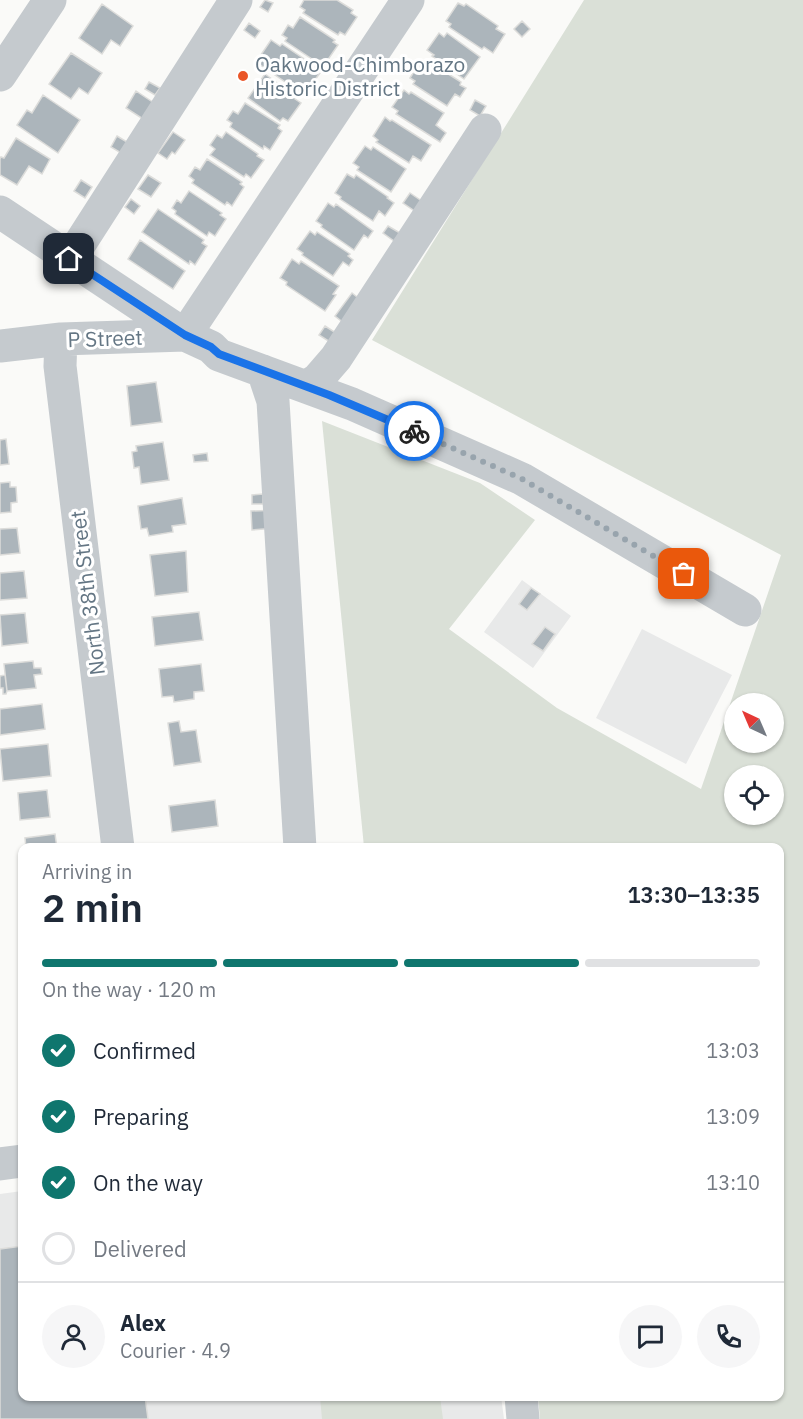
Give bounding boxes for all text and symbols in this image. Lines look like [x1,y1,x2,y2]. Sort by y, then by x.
place label: Oakwood-Chimborazo Historic District [255,50,465,102]
marker: Oakwood-Chimborazo Historic District [236,69,250,83]
pin [43,233,94,284]
icon: home [52,242,85,275]
street label: P Street [67,323,143,353]
courier [384,401,444,461]
icon: bike [398,415,431,448]
street label: North 38th Street [63,509,111,677]
pin [658,548,709,599]
icon: bag [667,557,700,590]
north arrow [724,693,784,753]
map controls [724,693,784,825]
button: locate [724,765,784,825]
text: Arriving in [42,858,132,885]
text: 13:30–13:35 [627,880,760,909]
text: 2 min [42,882,143,933]
text: On the way · 120 m [42,976,216,1003]
icon: check [42,1034,75,1067]
text: Confirmed [93,1036,196,1065]
text: 13:03 [706,1037,760,1064]
icon: check [42,1100,75,1133]
text: Preparing [93,1102,188,1131]
text: 13:09 [706,1103,760,1130]
icon: check [42,1166,75,1199]
text: On the way [93,1168,203,1197]
text: 13:10 [706,1169,760,1196]
text: Delivered [93,1234,187,1263]
button: person [42,1305,105,1368]
button: chat [619,1305,682,1368]
button: phone [697,1305,760,1368]
text: Alex [120,1308,166,1337]
text: Courier · 4.9 [120,1337,231,1364]

